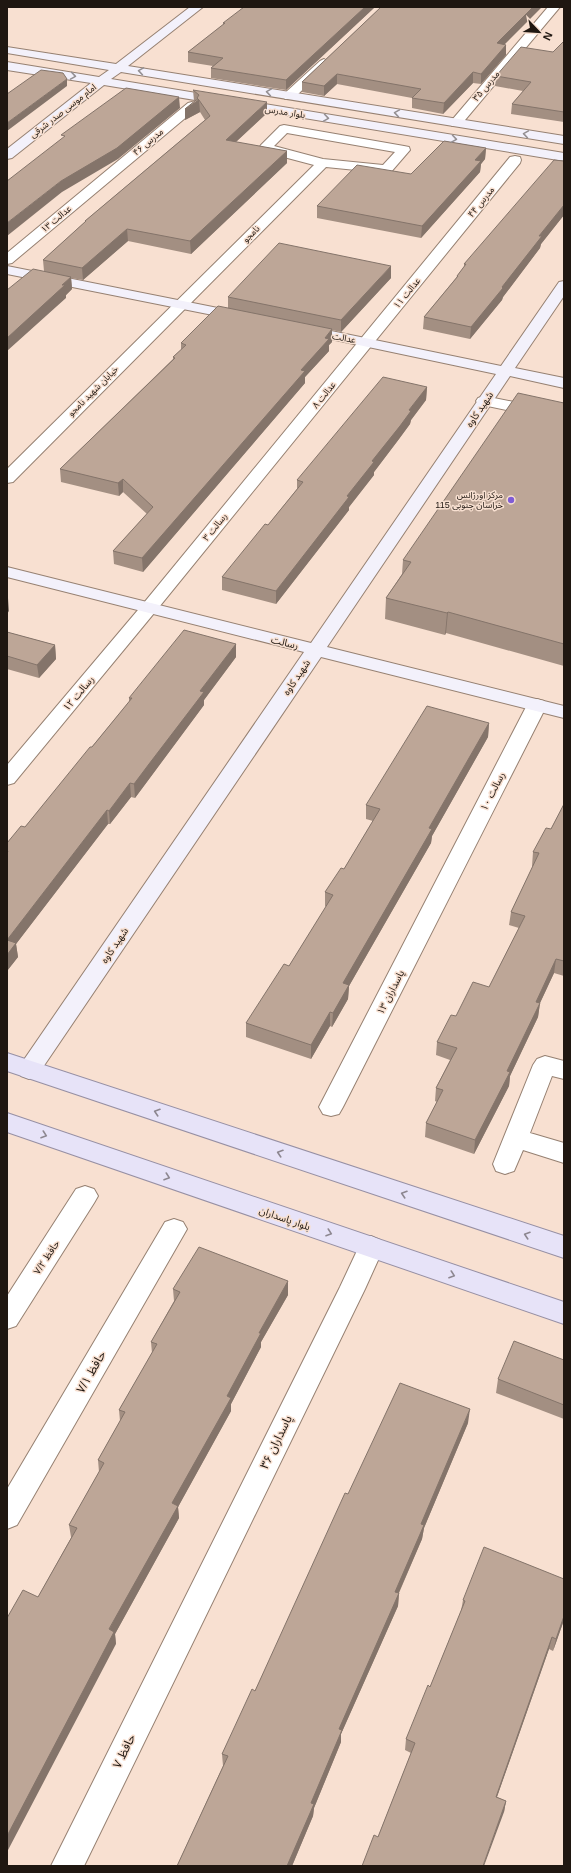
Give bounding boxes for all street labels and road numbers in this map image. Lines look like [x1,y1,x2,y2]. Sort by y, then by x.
street label: مدرس ۳۵ [471,69,502,104]
street label: امام موسی صدر شرقی [28,82,99,142]
street label: بلوار مدرس [264,104,306,121]
street label: مدرس ۴۶ [131,126,166,158]
street label: مدرس ۴۴ [466,185,497,220]
street label: عدالت ۱۳ [39,203,74,235]
street label: نامجو [240,223,262,245]
street label: عدالت ۱۱ [392,275,423,310]
street label: عدالت [331,331,357,345]
street label: خیابان شهید نامجو [66,364,121,419]
street label: عدالت ۸ [310,379,338,410]
street label: شهید کاوه [464,389,496,430]
street label: رسالت ۳ [201,511,230,543]
street label: رسالت [270,634,300,652]
street label: شهید کاوه [281,657,313,698]
street label: رسالت ۱۲ [61,673,97,714]
street label: رسالت ۱۰ [478,770,508,813]
street label: شهید کاوه [99,925,131,966]
street label: پاسداران ۱۳ [375,968,407,1017]
street label: بلوار پاسداران [257,1205,312,1233]
street label: حافظ ۷/۲ [31,1238,62,1276]
street label: حافظ ۷/۱ [73,1348,109,1396]
street label: پاسداران ۳۶ [257,1413,296,1472]
street label: حافظ ۷ [110,1732,138,1770]

